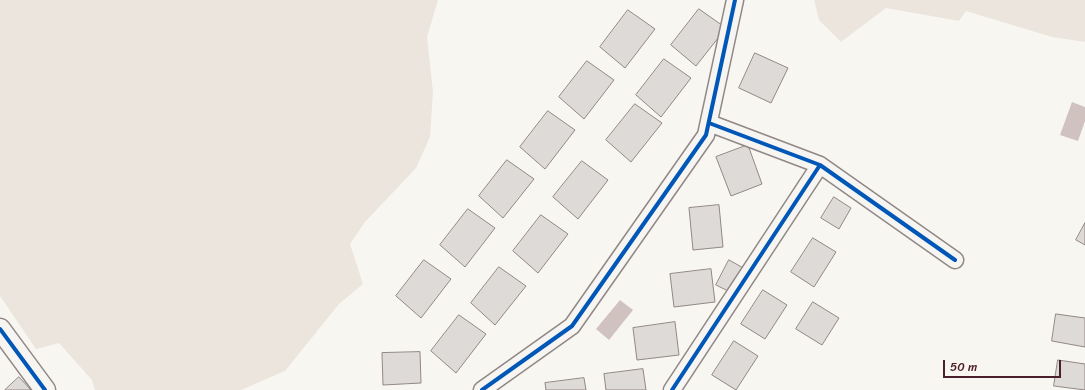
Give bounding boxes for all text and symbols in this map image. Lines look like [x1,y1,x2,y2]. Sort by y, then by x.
scale bar [945,352,1063,378]
text: 50 m [950,356,977,378]

